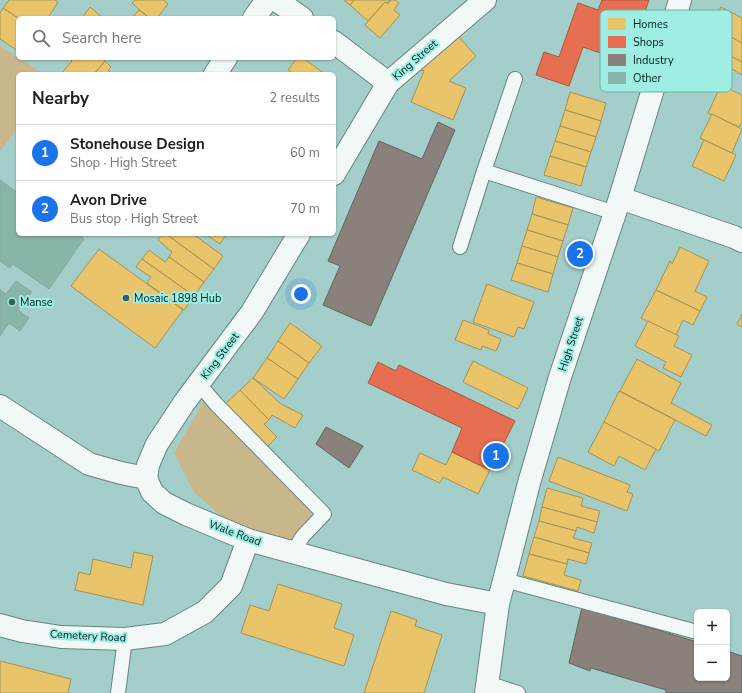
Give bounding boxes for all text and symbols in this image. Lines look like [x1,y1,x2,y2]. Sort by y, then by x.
legend [600,10,732,92]
search box [16,16,336,60]
text: Homes [633,17,668,32]
icon: search [30,27,52,49]
text: Search here [62,28,142,48]
text: Shops [633,35,664,50]
street label: King Street [389,36,441,84]
text: Industry [633,53,674,68]
text: Other [633,71,661,86]
text: Nearby [32,87,89,110]
text: 2 results [269,89,320,107]
text: Stonehouse Design [70,134,205,154]
text: 1 [41,144,49,162]
text: 60 m [290,144,320,162]
text: Shop · High Street [70,154,177,172]
text: Avon Drive [70,190,147,210]
text: 2 [41,200,49,218]
text: 70 m [290,200,320,218]
text: Bus stop · High Street [70,210,198,228]
pin: 2 [567,239,593,269]
your location [291,284,311,304]
place label: Mosaic 1898 Hub [134,291,221,306]
marker: Mosaic 1898 Hub [121,293,131,303]
place label: Manse [20,295,53,310]
marker: Manse [7,297,17,307]
street label: High Street [555,315,587,373]
street label: King Street [197,329,243,382]
pin: 1 [483,441,509,471]
street label: Wale Road [207,517,263,549]
map controls [694,609,730,681]
button: + [694,609,730,645]
street label: Cemetery Road [50,627,126,645]
button: − [694,645,730,681]

